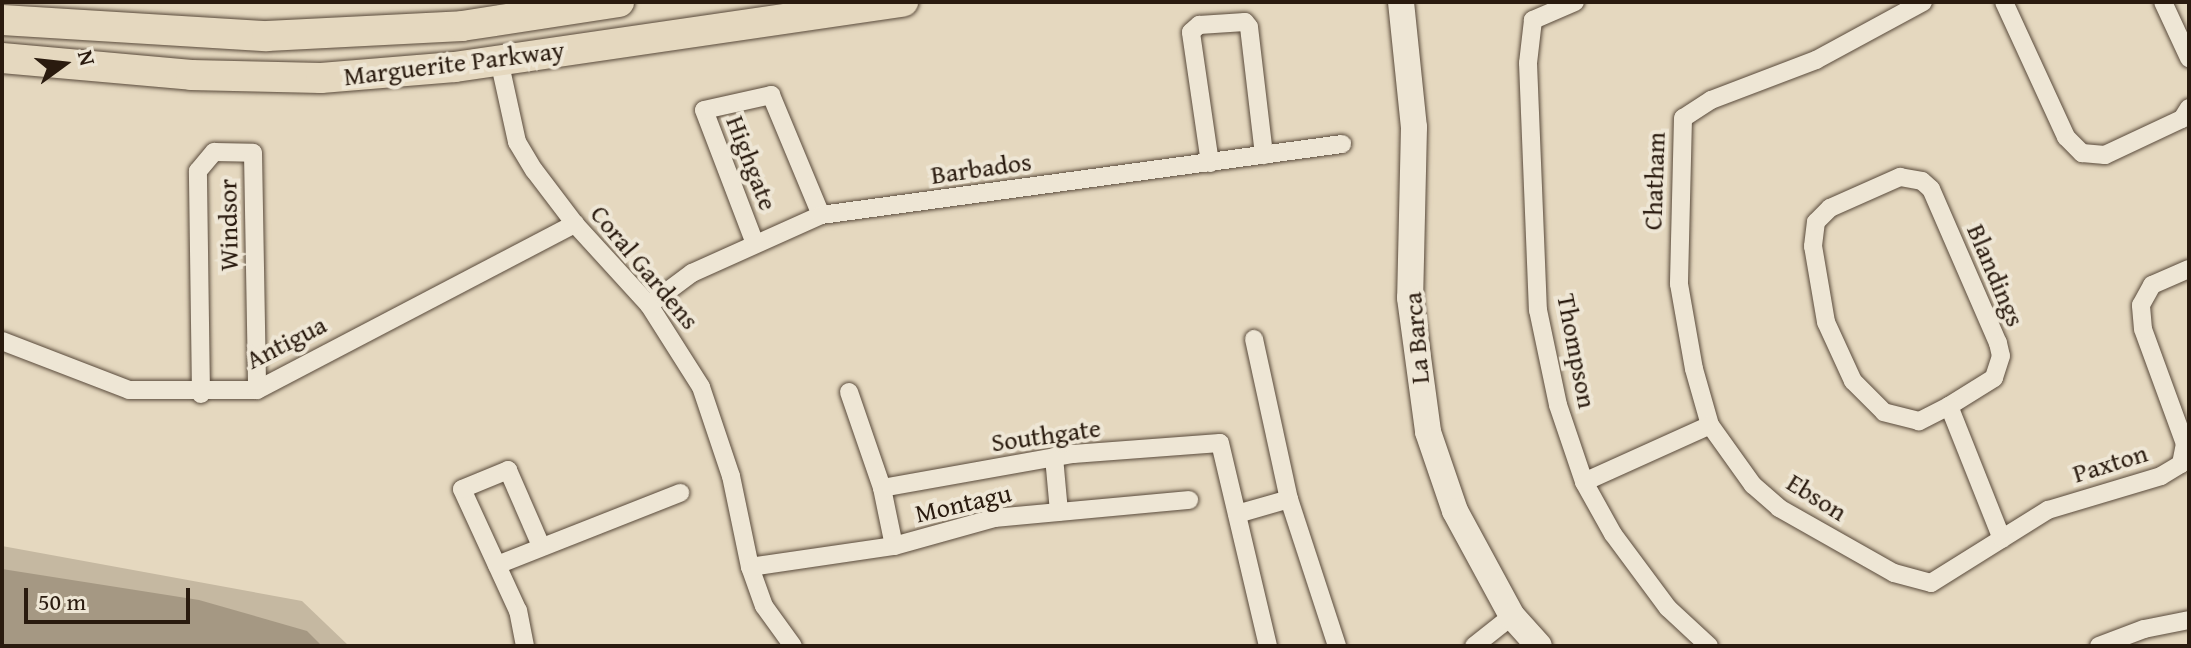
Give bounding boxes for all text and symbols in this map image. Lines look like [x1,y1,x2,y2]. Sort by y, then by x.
north arrow [24,24,104,104]
street label: Marguerite Parkway [342,34,566,92]
text: N [70,47,105,69]
street label: Highgate [720,111,784,215]
street label: Chatham [1637,131,1671,231]
street label: Barbados [929,146,1033,190]
street label: Windsor [212,179,244,271]
street label: Coral Gardens [584,199,706,335]
street label: Blandings [1961,219,2031,331]
street label: La Barca [1396,291,1436,385]
street label: Thompson [1551,291,1603,411]
street label: Antigua [241,309,331,375]
street label: Southgate [989,412,1103,458]
street label: Paxton [2069,437,2151,489]
street label: Ebson [1781,467,1853,527]
street label: Montagu [912,477,1014,529]
scale bar [28,572,194,622]
text: 50 m [38,584,86,619]

